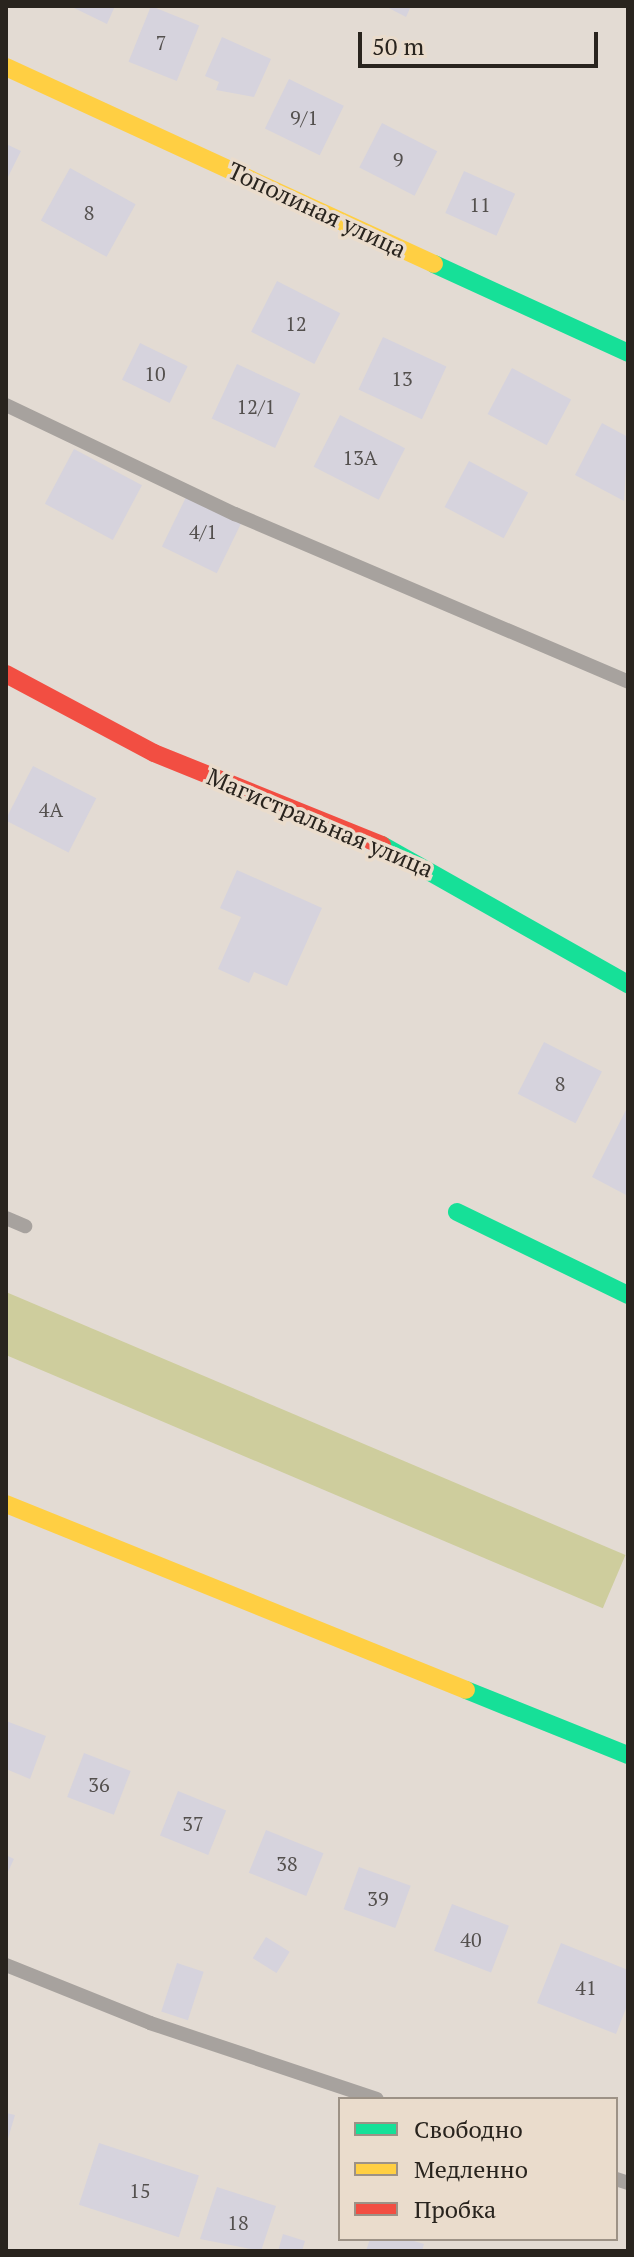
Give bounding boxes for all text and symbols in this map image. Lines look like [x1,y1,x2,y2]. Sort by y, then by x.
scale bar [362,16,602,66]
house number: 7 [156,30,166,54]
text: 50 m [372,30,424,62]
house number: 9/1 [290,105,318,129]
house number: 9 [393,147,403,171]
street label: Тополиная улица [223,156,411,264]
house number: 11 [469,192,491,216]
house number: 8 [84,200,94,224]
house number: 12 [285,311,307,335]
house number: 10 [144,361,166,385]
house number: 13 [391,366,413,390]
house number: 12/1 [237,394,275,418]
house number: 13А [343,445,377,469]
house number: 4/1 [189,519,217,543]
street label: Магистральная улица [202,762,438,884]
house number: 4А [39,797,63,821]
house number: 8 [555,1071,565,1095]
house number: 36 [88,1772,110,1796]
house number: 37 [182,1811,204,1835]
house number: 38 [276,1851,298,1875]
house number: 39 [367,1886,389,1910]
house number: 40 [460,1927,482,1951]
house number: 41 [575,1975,597,1999]
legend [338,2097,618,2241]
text: Свободно [414,2113,523,2145]
text: Медленно [414,2153,528,2185]
house number: 15 [129,2178,151,2202]
text: Пробка [414,2193,496,2225]
house number: 18 [227,2210,249,2234]

